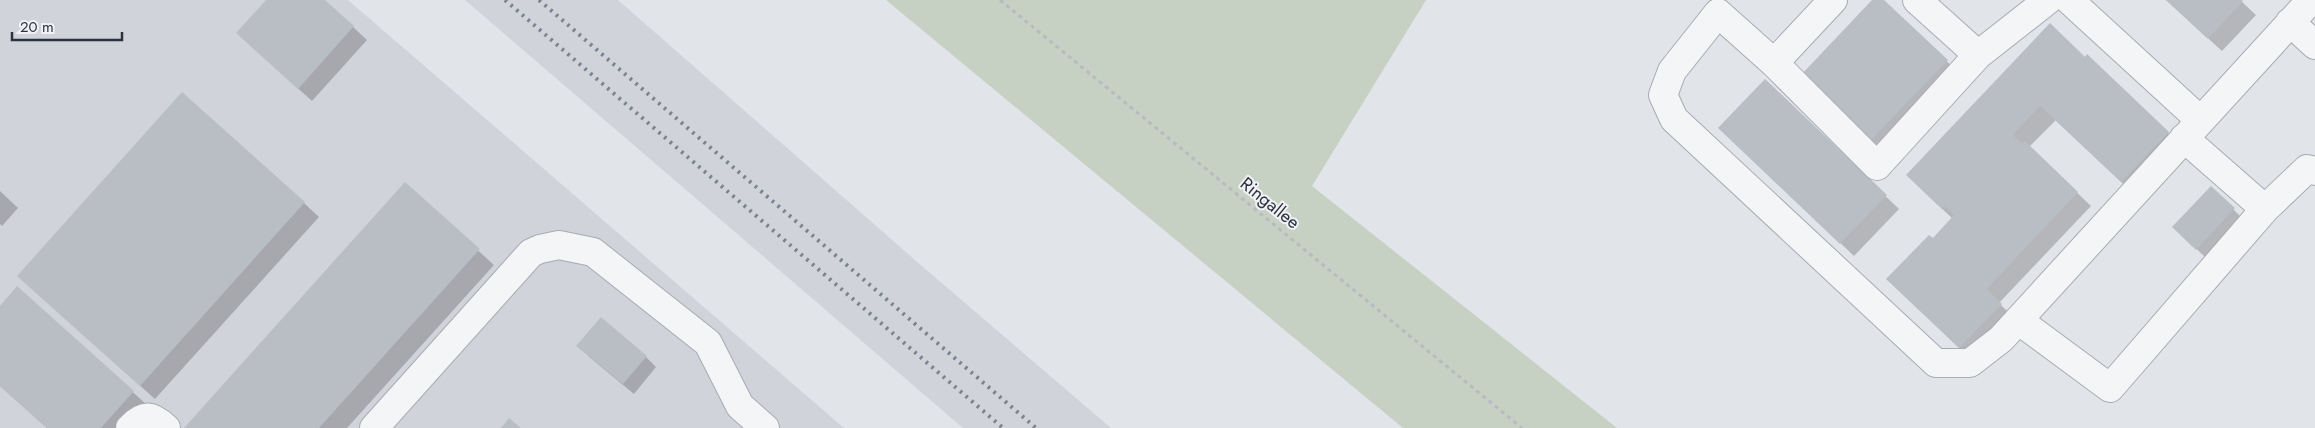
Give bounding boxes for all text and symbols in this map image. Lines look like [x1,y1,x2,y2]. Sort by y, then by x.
scale bar [12,10,122,42]
text: 20 m [20,16,54,38]
street label: Ringallee [1235,171,1305,235]

